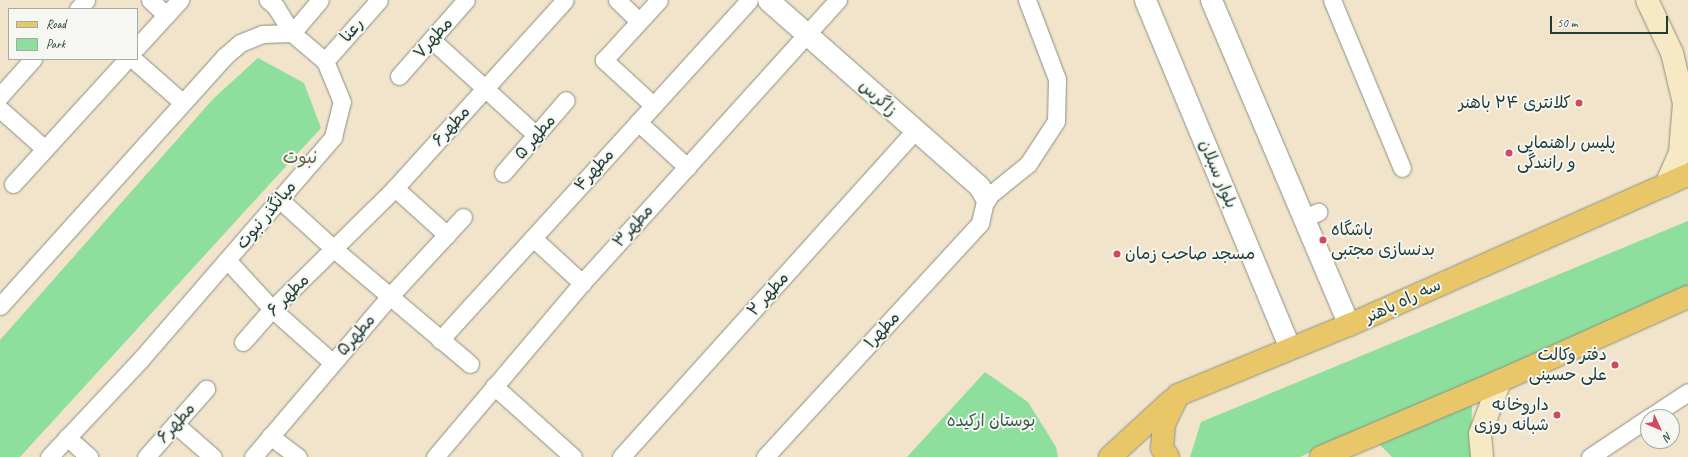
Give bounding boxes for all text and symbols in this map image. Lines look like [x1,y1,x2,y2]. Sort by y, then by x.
legend [8,8,138,60]
scale bar [1552,8,1670,34]
street label: رعنا [336,13,368,47]
street label: مطهر۷ [409,13,457,63]
text: 50 m [1557,15,1577,31]
text: Road [46,16,66,32]
text: Park [46,36,65,52]
street label: زاگرس [855,76,901,120]
place label: کلانتری ۲۴ باهنر [1459,93,1571,113]
marker: کلانتری ۲۴ باهنر [1574,98,1584,108]
street label: مطهر۶ [428,102,474,150]
street label: مطهر ۵ [510,110,560,164]
place label: پلیس راهنمایی و رانندگی [1517,133,1615,173]
street label: بلوار سبلان [1194,137,1242,211]
street label: مطهر۴ [570,145,618,195]
district label: نبوت [283,146,317,168]
marker: پلیس راهنمایی و رانندگی [1504,148,1514,158]
street label: میانگذر نبوت [232,177,300,253]
street label: مطهر۳ [608,200,658,252]
place label: باشگاه بدنسازی مجتبی [1331,220,1435,260]
marker: باشگاه بدنسازی مجتبی [1318,235,1328,245]
place label: مسجد صاحب زمان [1125,244,1255,264]
marker: مسجد صاحب زمان [1112,249,1122,259]
street label: مطهر ۲ [743,268,793,320]
street label: مطهر ۶ [263,270,313,320]
street label: سه راه باهنر [1362,274,1444,328]
street label: مطهر۱ [860,307,904,353]
street label: مطهر۵ [332,310,380,360]
place label: دفتر وکالت علی حسینی [1529,345,1607,385]
marker: دفتر وکالت علی حسینی [1610,360,1620,370]
place label: داروخانه شبانه روزی [1474,395,1549,435]
street label: مطهر۶ [153,399,199,447]
north arrow [1640,409,1680,449]
marker: داروخانه شبانه روزی [1552,410,1562,420]
park label: بوستان ارکیده [947,411,1035,431]
text: N [1661,429,1675,444]

